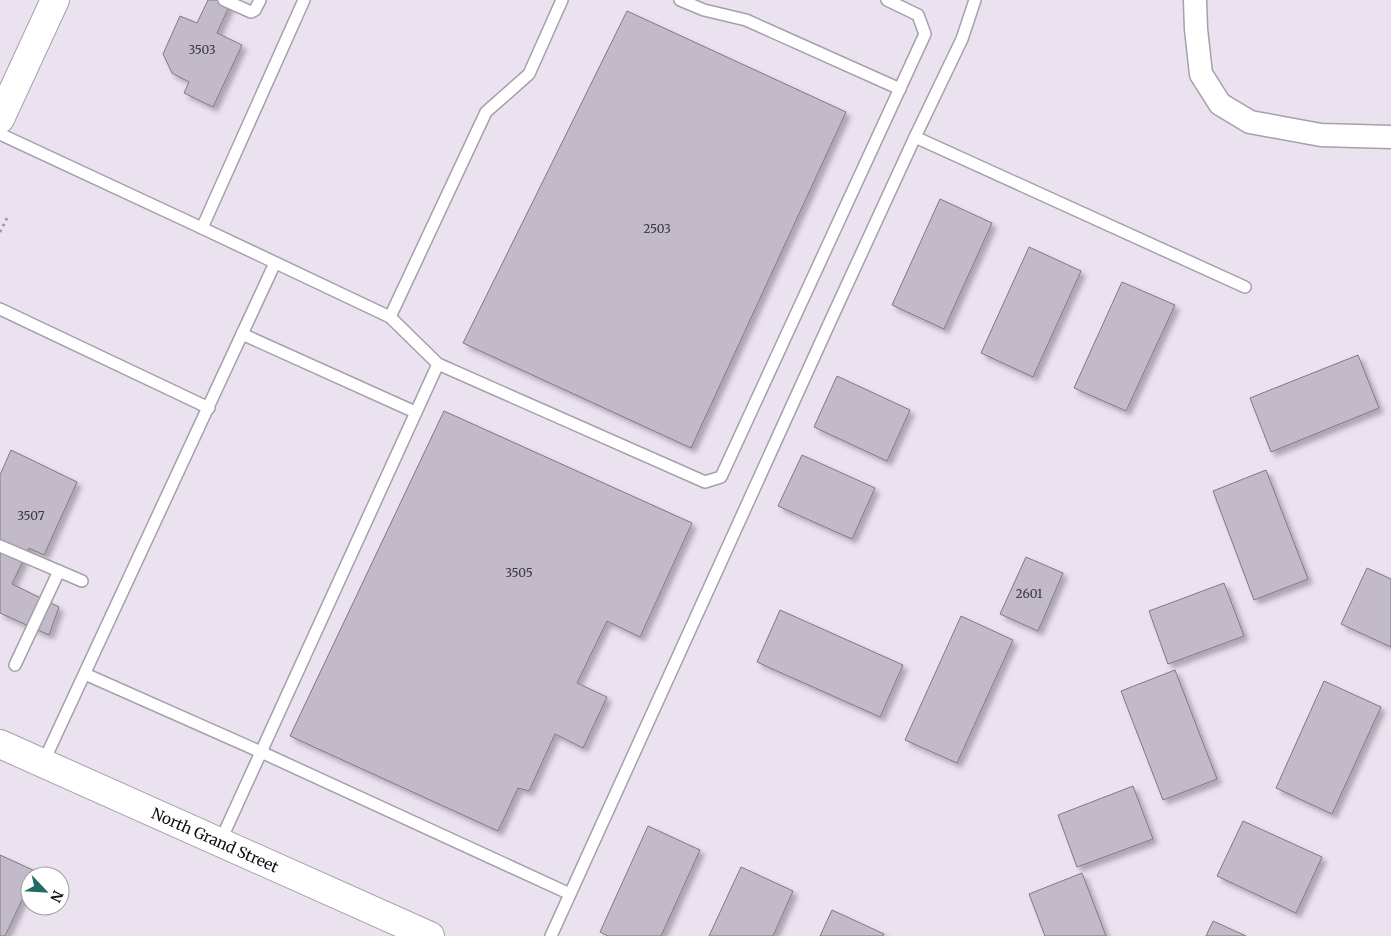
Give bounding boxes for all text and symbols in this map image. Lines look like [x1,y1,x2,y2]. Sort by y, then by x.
house number: 3503 [188,42,216,57]
house number: 2503 [643,221,671,236]
house number: 3507 [17,508,45,523]
house number: 3505 [505,565,533,580]
house number: 2601 [1016,586,1043,601]
street label: North Grand Street [149,803,282,877]
north arrow [20,866,70,916]
text: N [46,888,67,905]

